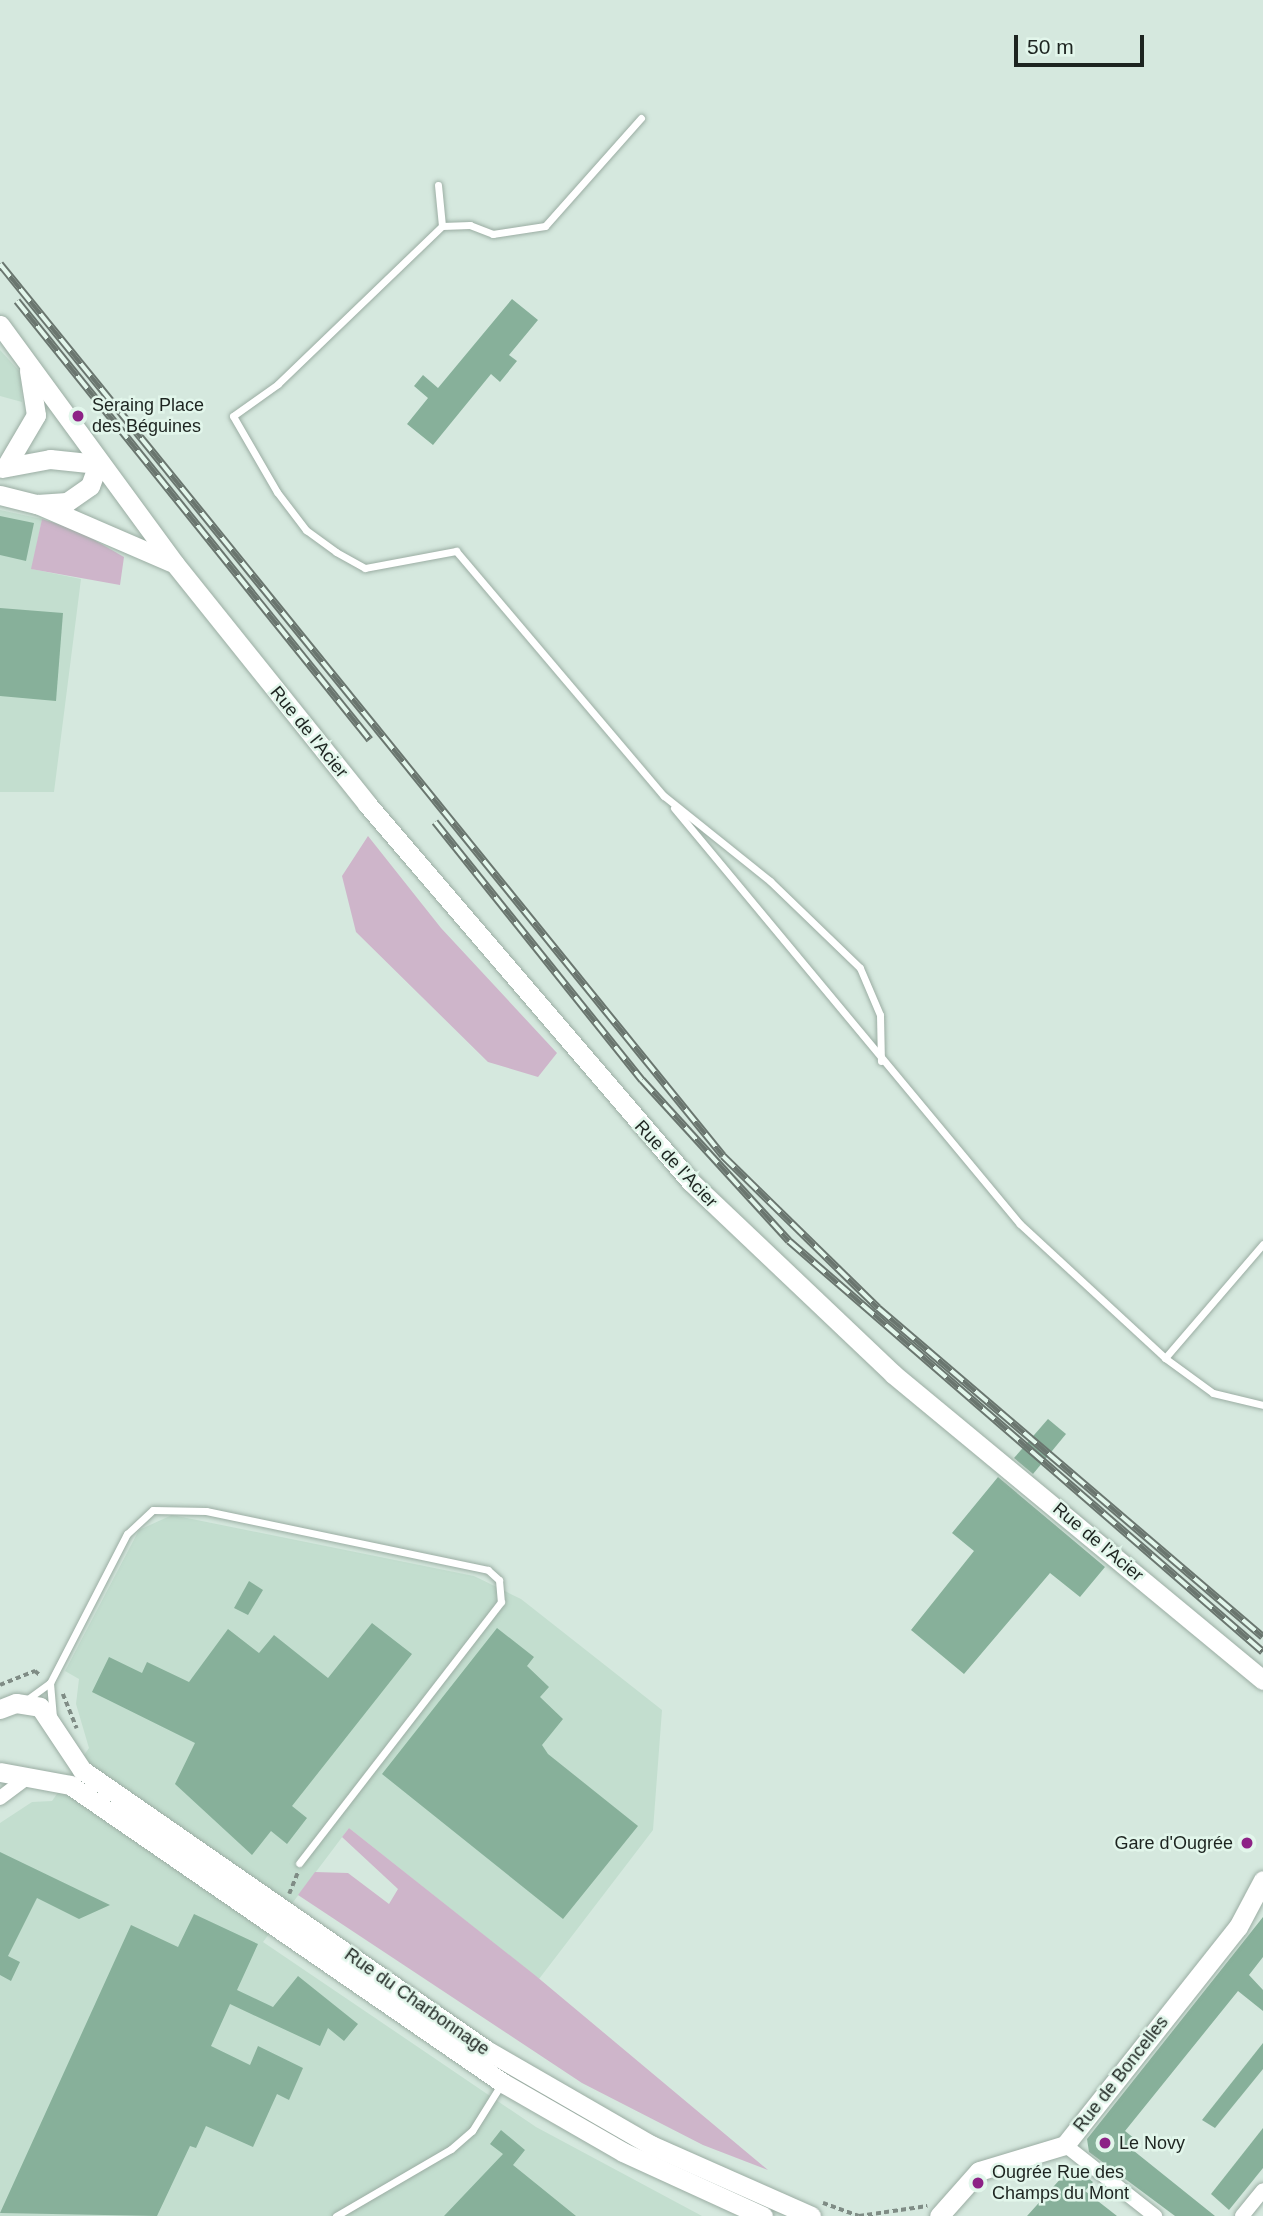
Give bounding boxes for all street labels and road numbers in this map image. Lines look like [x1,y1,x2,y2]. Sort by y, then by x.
street label: Rue de l'Acier [266,682,352,782]
street label: Rue de l'Acier [630,1116,722,1212]
street label: Rue de l'Acier [1048,1498,1148,1586]
street label: Rue du Charbonnage [340,1944,494,2060]
street label: Rue de Boncelles [1069,2012,1173,2136]

